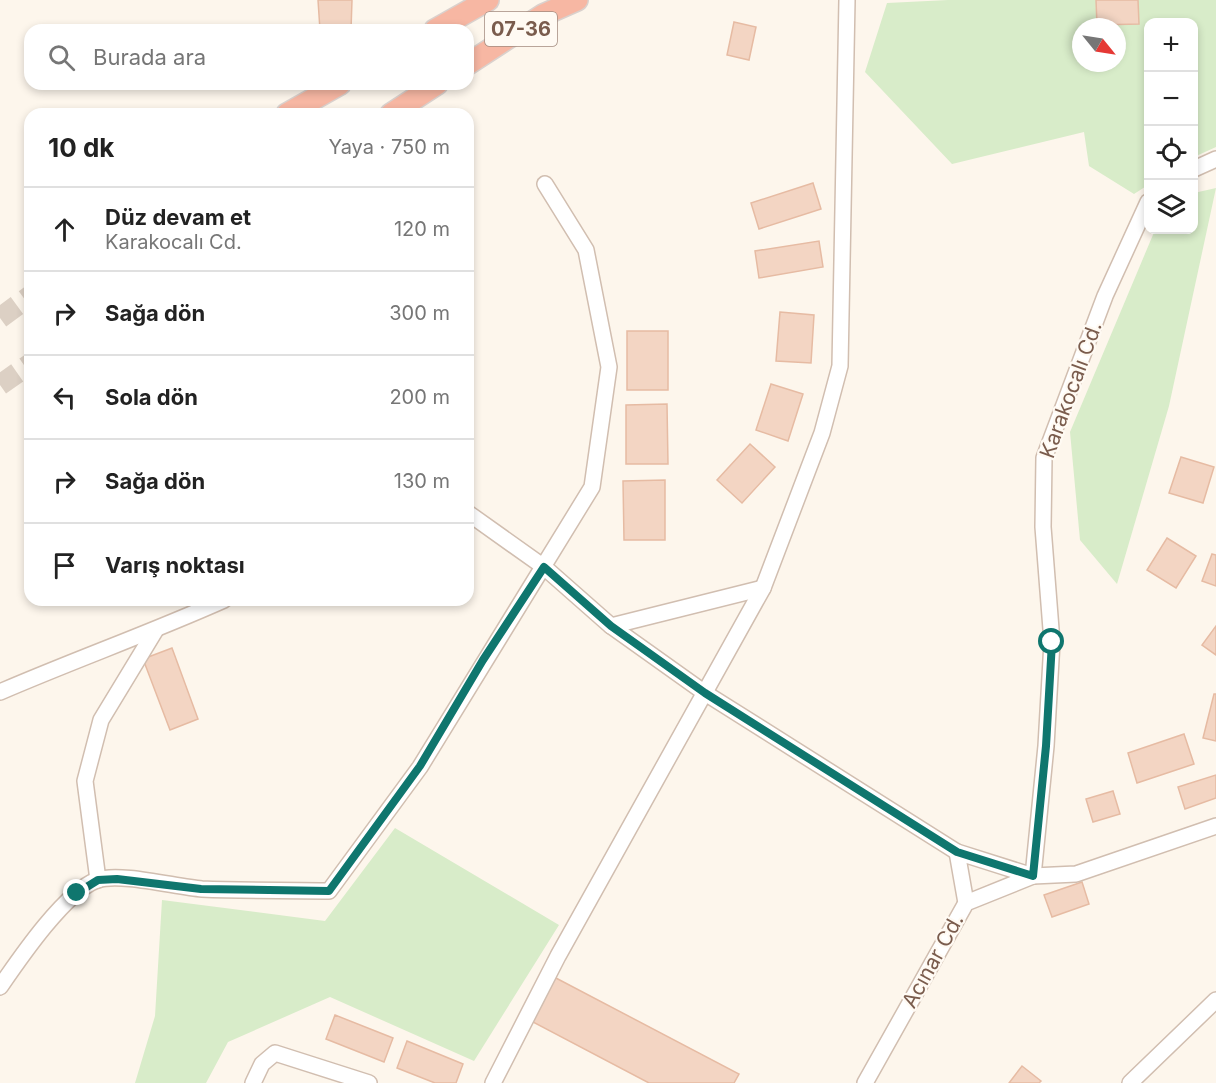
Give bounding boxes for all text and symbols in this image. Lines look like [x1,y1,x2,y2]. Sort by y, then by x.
road number: 07-36 [485,12,557,46]
north arrow [1072,18,1126,72]
map controls [1144,18,1198,234]
button: + [1144,18,1198,72]
search box [24,24,474,90]
icon: search [45,41,78,74]
text: Burada ara [93,44,206,70]
button: − [1144,72,1198,126]
button: locate [1144,126,1198,180]
text: 10 dk [48,132,114,163]
text: Yaya · 750 m [328,135,450,159]
button: layers [1144,180,1198,234]
text: Düz devam et [105,204,251,230]
icon: ahead [48,213,81,246]
text: 120 m [394,217,450,241]
text: Karakocalı Cd. [105,230,242,254]
icon: right [48,297,81,330]
text: Sağa dön [105,300,205,326]
text: 300 m [389,301,450,325]
street label: Karakocalı Cd. [1034,318,1107,462]
icon: left [48,381,81,414]
text: Sola dön [105,384,198,410]
text: 200 m [389,385,450,409]
icon: right [48,465,81,498]
text: Sağa dön [105,468,205,494]
text: 130 m [394,469,450,493]
icon: arrive [48,549,81,582]
text: Varış noktası [105,552,245,578]
route start [1038,628,1064,654]
route end [63,879,89,905]
street label: Acınar Cd. [896,909,969,1012]

